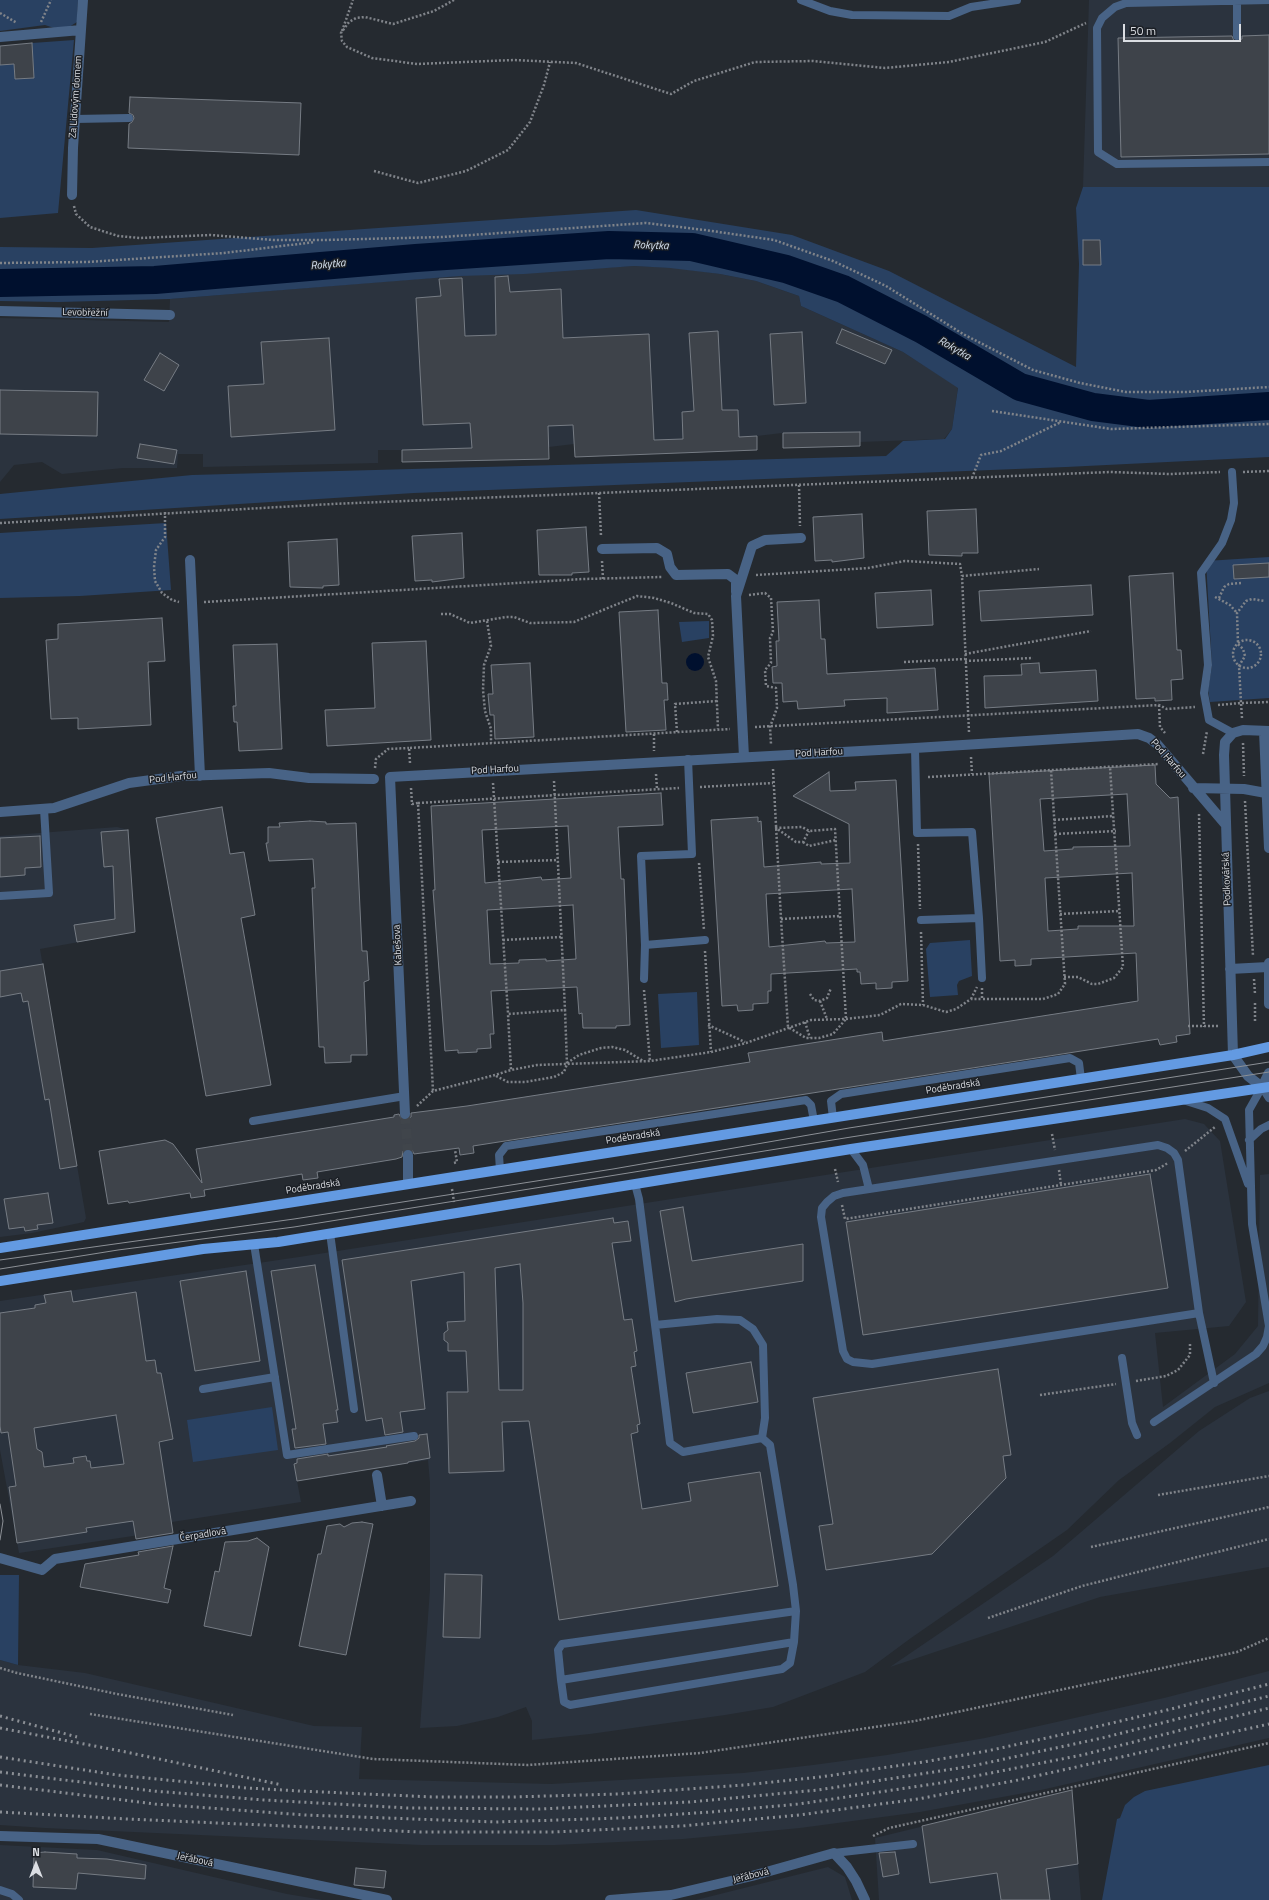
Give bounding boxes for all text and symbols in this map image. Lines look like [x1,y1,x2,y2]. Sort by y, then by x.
scale bar [1125,16,1243,42]
text: 50 m [1130,21,1156,40]
street label: Za Lidovým domem [67,55,85,139]
water label: Rokytka [633,239,669,253]
water label: Rokytka [310,257,346,273]
street label: Levobřežní [62,307,108,319]
water label: Rokytka [935,334,973,364]
street label: Pod Harfou [1148,737,1188,781]
street label: Pod Harfou [795,746,843,760]
street label: Pod Harfou [471,763,519,777]
street label: Pod Harfou [149,770,197,786]
street label: Podkovářská [1220,852,1234,906]
street label: Kabešova [391,924,405,966]
street label: Poděbradská [925,1077,981,1097]
street label: Poděbradská [605,1127,661,1147]
street label: Poděbradská [285,1177,341,1197]
street label: Čerpadlová [179,1525,227,1545]
north arrow [16,1844,56,1884]
text: N [32,1844,40,1860]
street label: Jeřábová [176,1850,214,1870]
street label: Jeřábová [732,1866,770,1886]

